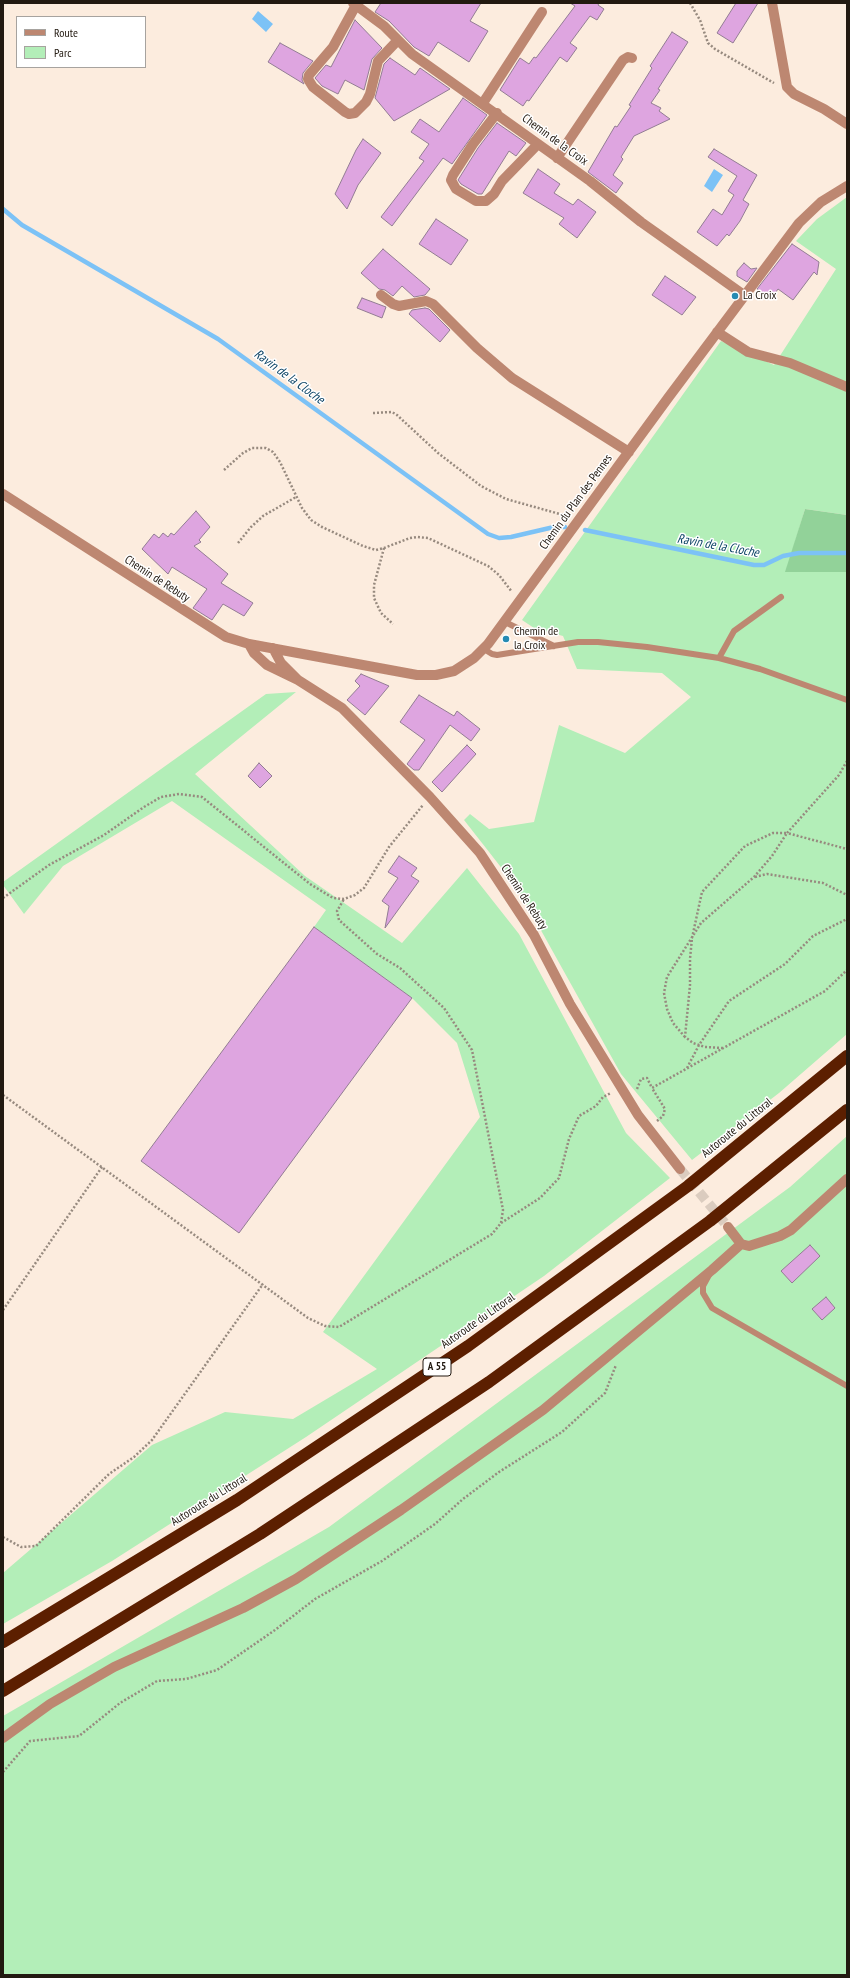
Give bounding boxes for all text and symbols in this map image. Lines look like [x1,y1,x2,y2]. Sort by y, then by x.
legend [16,16,146,68]
text: Route [54,25,78,40]
text: Parc [54,45,71,60]
street label: Chemin de la Croix [519,111,591,169]
place label: La Croix [743,289,777,303]
marker: La Croix [730,291,740,301]
water label: Ravin de la Cloche [251,346,327,408]
street label: Chemin du Plan des Pennes [537,452,615,552]
water label: Ravin de la Cloche [676,531,760,561]
street label: Chemin de Rebuty [122,553,192,605]
place label: Chemin de la Croix [514,625,558,653]
marker: Chemin de la Croix [501,634,511,644]
street label: Chemin de Rebuty [498,862,550,932]
street label: Autoroute du Littoral [699,1095,775,1161]
street label: Autoroute du Littoral [438,1290,518,1352]
road number: A 55 [423,1358,451,1376]
street label: Autoroute du Littoral [168,1471,250,1529]

